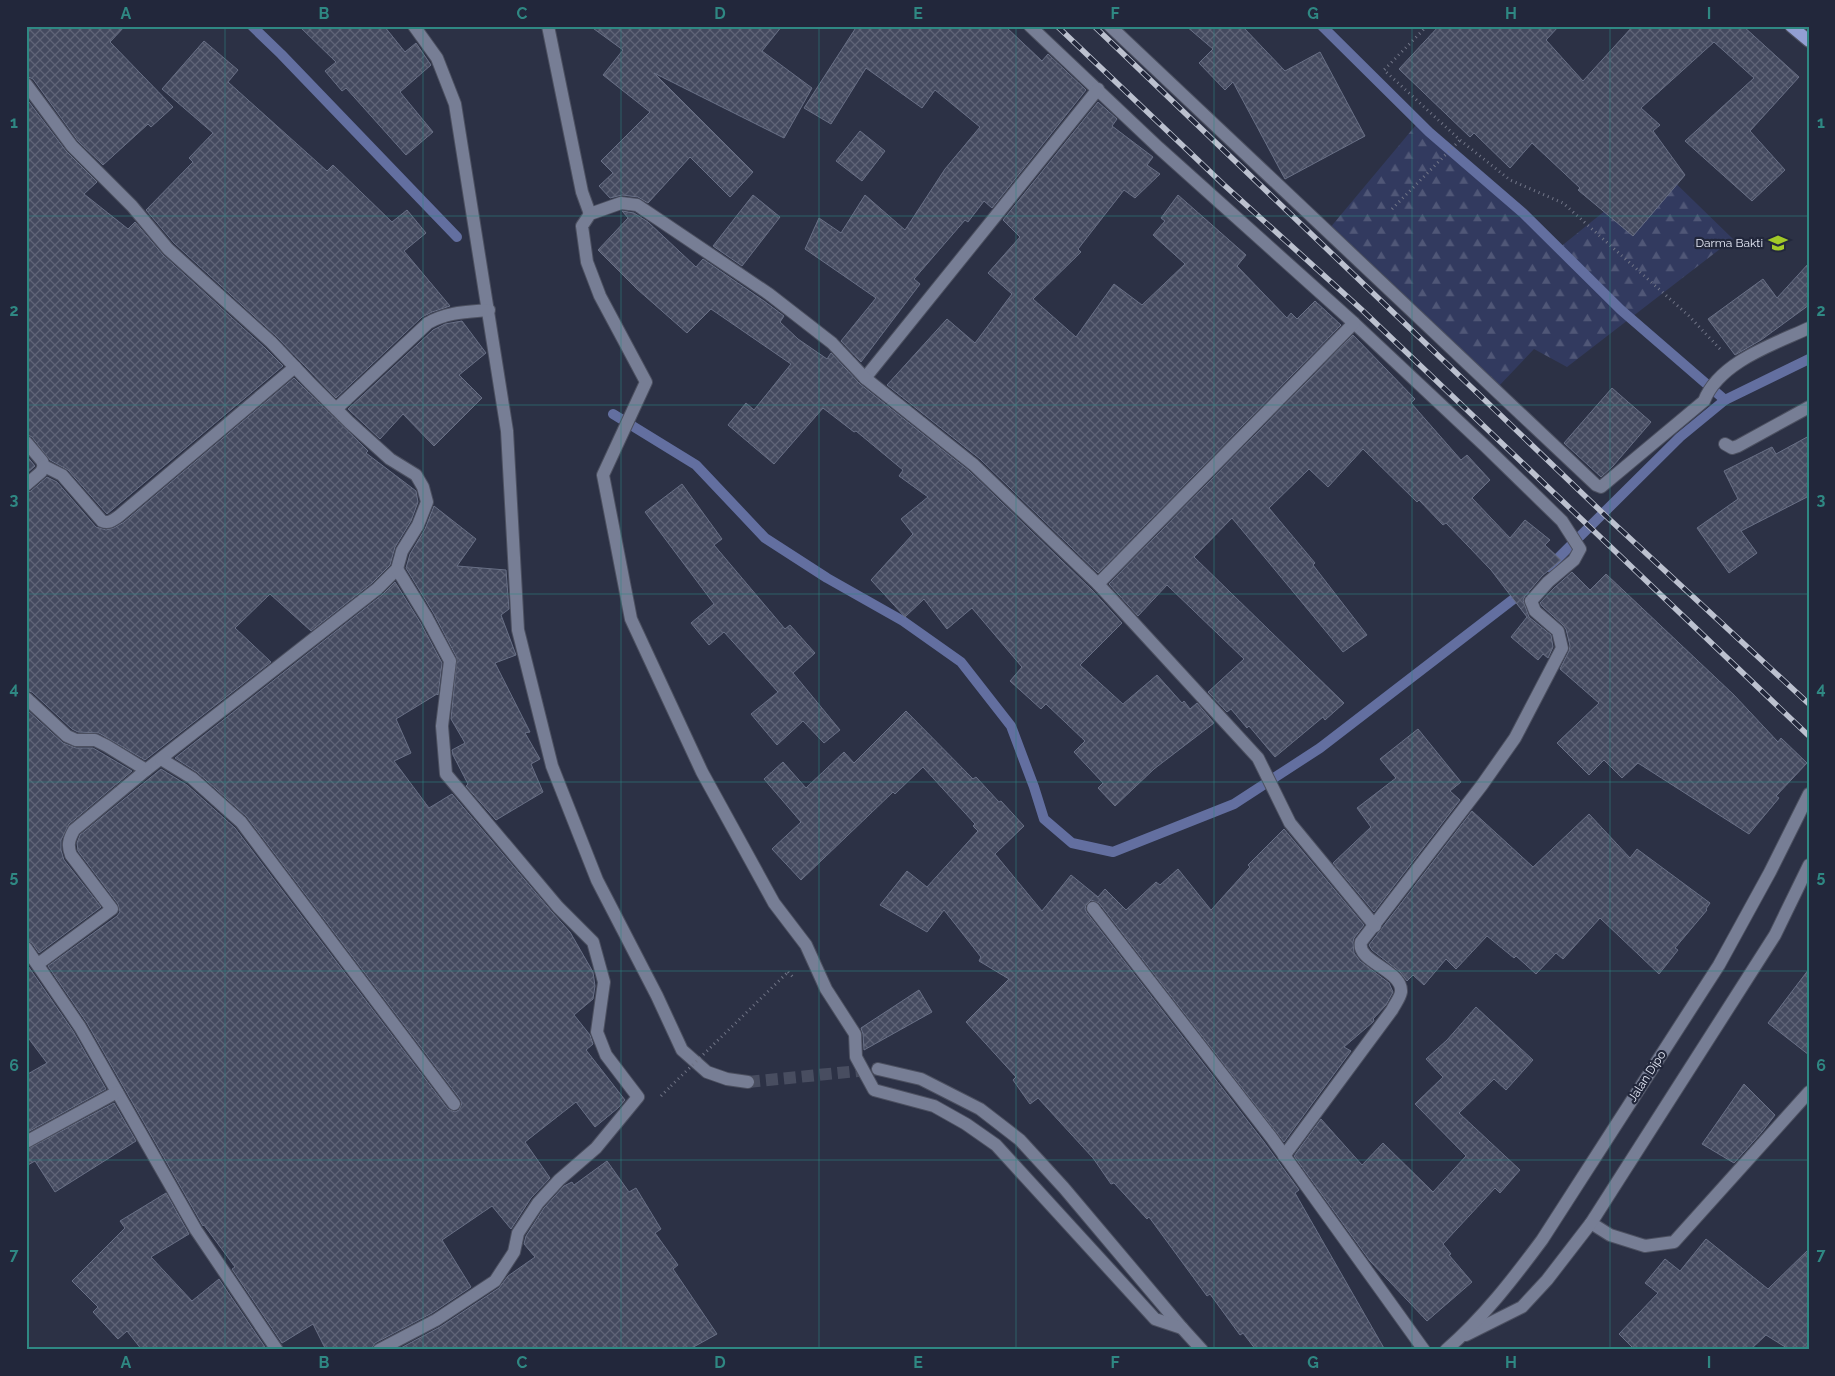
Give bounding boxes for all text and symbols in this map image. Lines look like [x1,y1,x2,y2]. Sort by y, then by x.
text: A [121,4,132,23]
text: B [319,4,330,23]
text: C [517,4,528,23]
text: D [714,4,726,23]
text: E [913,4,923,23]
text: F [1110,4,1120,23]
text: G [1307,4,1319,23]
text: H [1505,4,1517,23]
text: I [1707,4,1711,23]
text: 1 [10,113,18,132]
text: 1 [1817,113,1825,132]
school or university icon: Darma Bakti [1767,232,1789,254]
place label: Darma Bakti [1696,236,1763,250]
text: 2 [9,301,19,320]
text: 2 [1816,301,1826,320]
text: 3 [10,490,19,509]
text: 3 [1817,490,1826,509]
text: 4 [9,679,19,698]
text: 4 [1816,679,1826,698]
text: 5 [10,867,19,886]
text: 5 [1817,867,1826,886]
street label: Jalan Dipo [1625,1048,1669,1104]
text: 6 [9,1056,19,1075]
text: 6 [1816,1056,1826,1075]
text: 7 [10,1245,19,1264]
text: 7 [1817,1245,1826,1264]
text: A [121,1353,132,1372]
text: B [319,1353,330,1372]
text: C [517,1353,528,1372]
text: D [714,1353,726,1372]
text: E [913,1353,923,1372]
text: F [1110,1353,1120,1372]
text: G [1307,1353,1319,1372]
text: H [1505,1353,1517,1372]
text: I [1707,1353,1711,1372]

